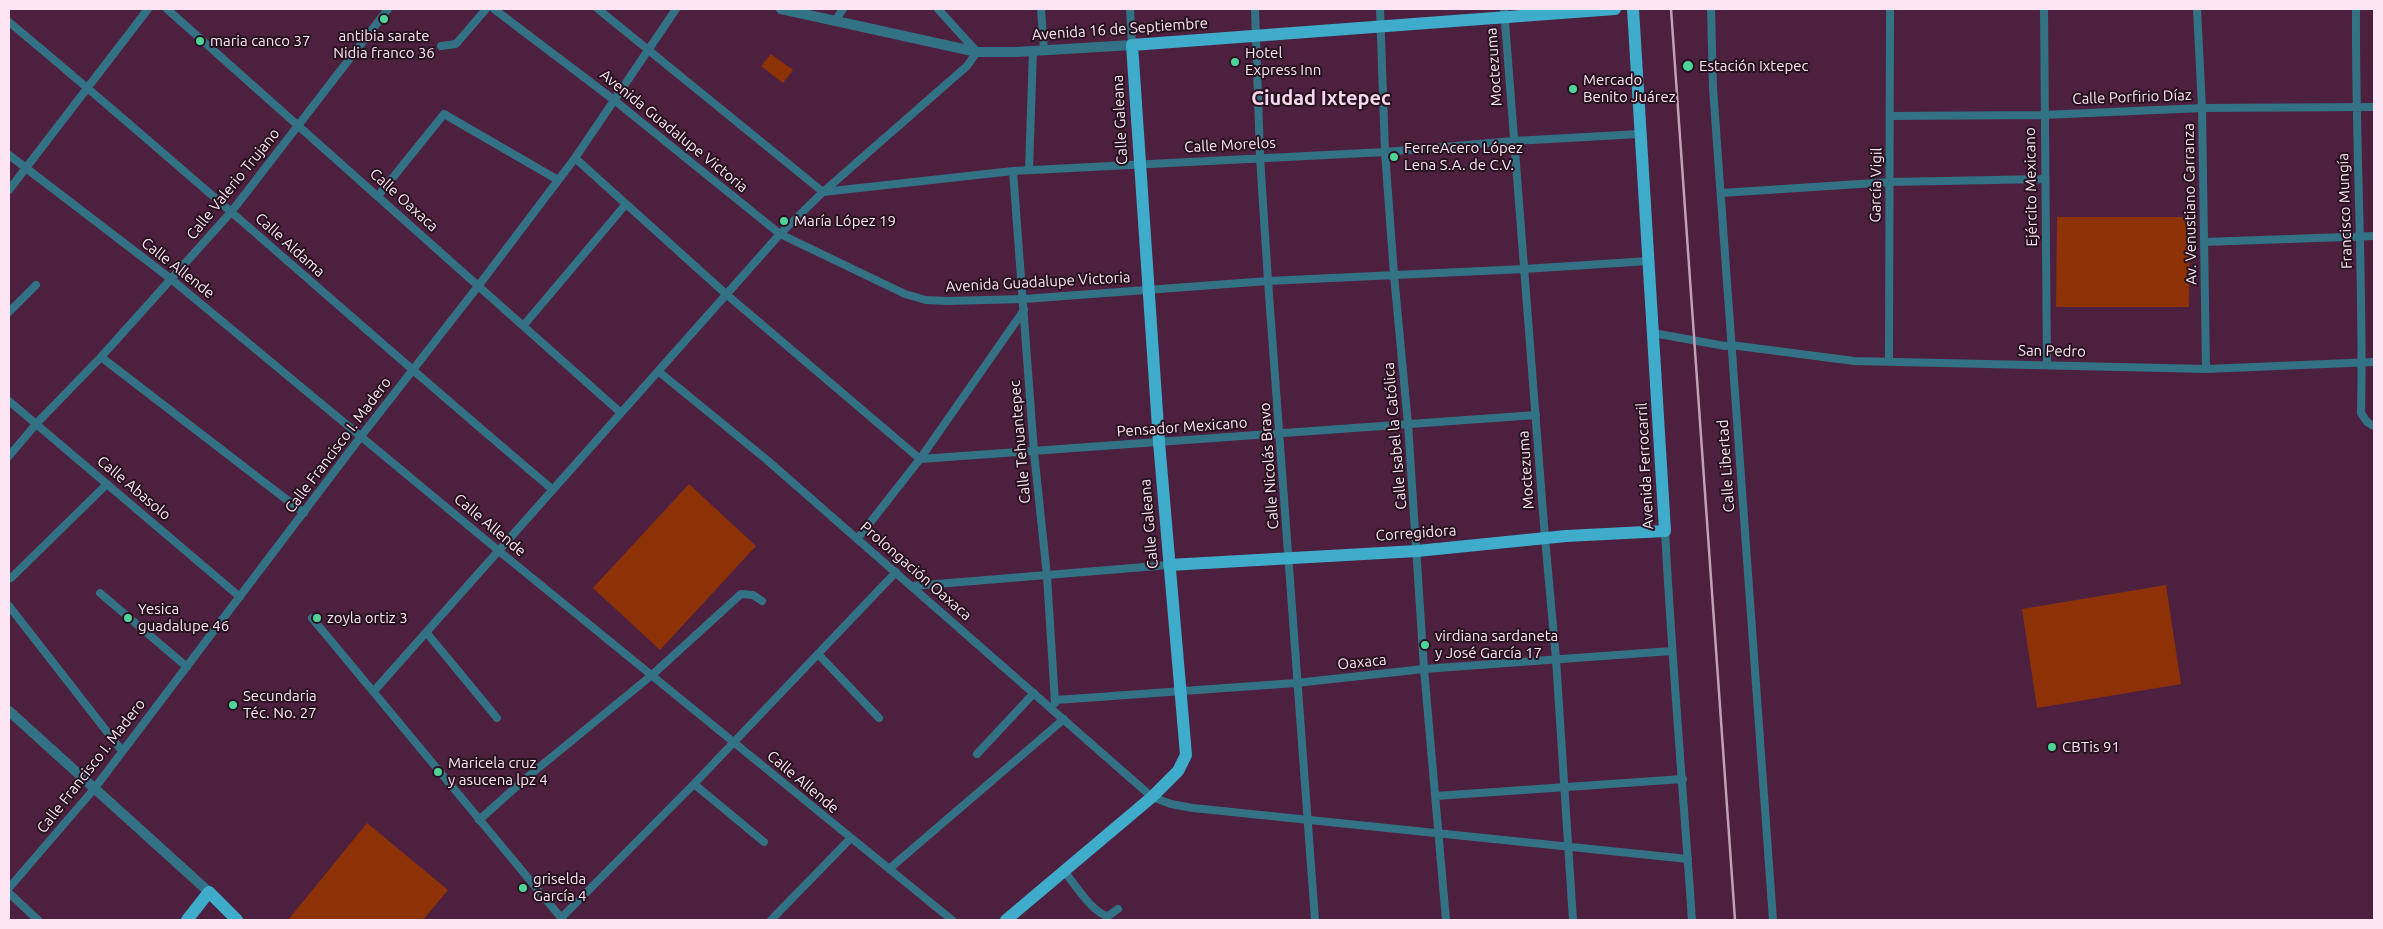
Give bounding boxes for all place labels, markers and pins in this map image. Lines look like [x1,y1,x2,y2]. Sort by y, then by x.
marker: antibia sarate Nidia franco 36 [378,13,390,25]
place label: antibia sarate Nidia franco 36 [333,27,435,62]
place label: maria canco 37 [210,32,310,50]
marker: maria canco 37 [194,35,206,47]
place label: Hotel Express Inn [1245,44,1321,79]
marker: Hotel Express Inn [1229,56,1241,68]
place label: Estación Ixtepec [1699,57,1808,75]
marker: Estación Ixtepec [1681,59,1695,73]
place label: Mercado Benito Juárez [1583,71,1676,106]
marker: Mercado Benito Juárez [1567,83,1579,95]
place label: FerreAcero López Lena S.A. de C.V. [1404,139,1523,174]
marker: FerreAcero López Lena S.A. de C.V. [1388,151,1400,163]
place label: María López 19 [794,212,896,230]
marker: María López 19 [778,215,790,227]
place label: Yesica guadalupe 46 [138,600,229,635]
place label: zoyla ortiz 3 [327,609,408,627]
marker: Yesica guadalupe 46 [122,612,134,624]
marker: zoyla ortiz 3 [311,612,323,624]
place label: virdiana sardaneta y José García 17 [1435,627,1558,662]
marker: virdiana sardaneta y José García 17 [1419,639,1431,651]
place label: Secundaria Téc. No. 27 [243,687,317,722]
marker: Secundaria Téc. No. 27 [227,699,239,711]
place label: CBTis 91 [2062,738,2120,756]
marker: CBTis 91 [2046,741,2058,753]
place label: Maricela cruz y asucena lpz 4 [448,754,548,789]
marker: Maricela cruz y asucena lpz 4 [432,766,444,778]
place label: griselda García 4 [533,870,587,905]
marker: griselda García 4 [517,882,529,894]

